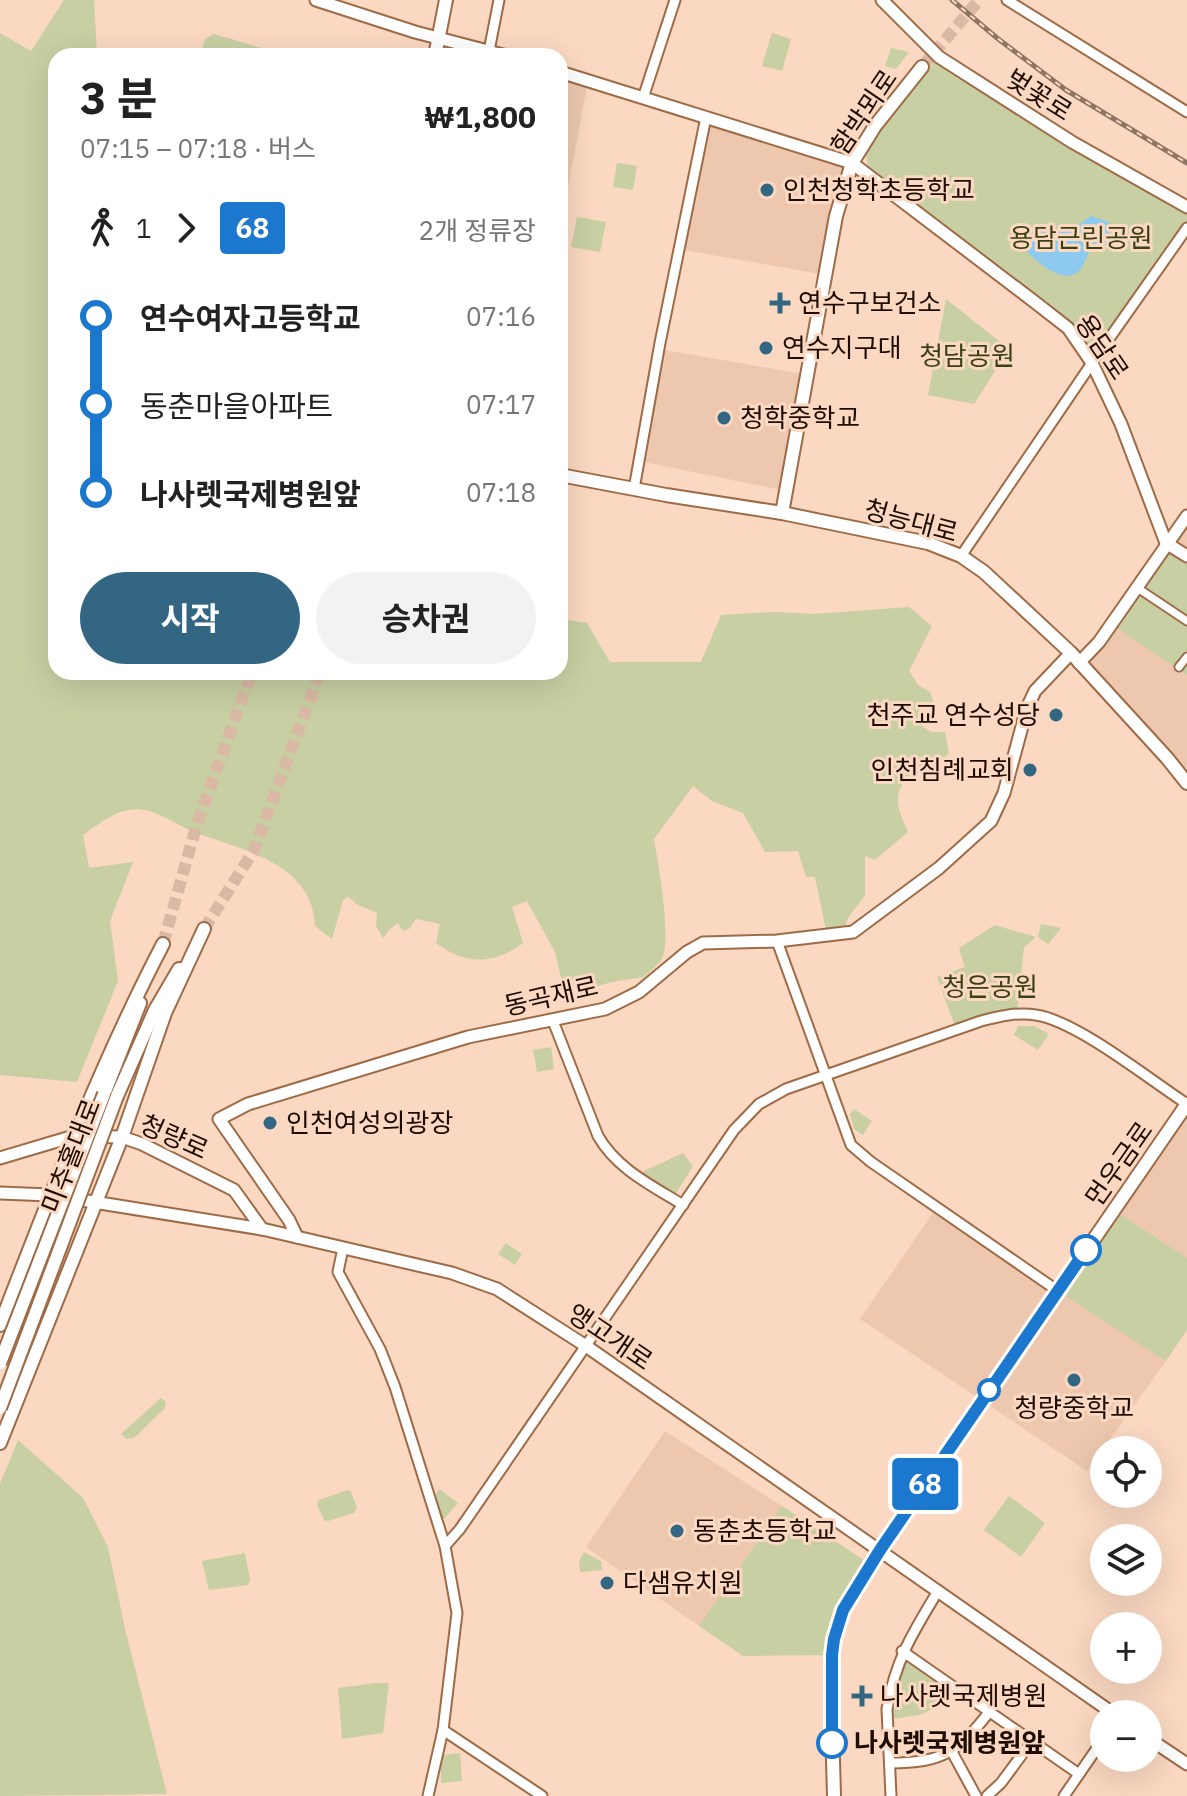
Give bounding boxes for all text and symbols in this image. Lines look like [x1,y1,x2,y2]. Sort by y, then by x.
street label: 벚꽃로 [1000,61,1079,128]
street label: 함박뫼로 [822,62,904,161]
text: 3 분 [80,69,157,126]
text: ₩1,800 [424,97,536,136]
text: 07:15 – 07:18 · 버스 [80,131,316,165]
place label: 인천청학초등학교 [783,172,974,206]
marker: 인천청학초등학교 [758,181,776,199]
icon: walk [80,206,124,250]
icon: forward [164,206,208,250]
text: 68 [236,209,269,246]
text: 1 [136,211,152,245]
text: 2개 정류장 [419,213,536,247]
park label: 용담근린공원 [1009,220,1153,254]
place label: 연수구보건소 [798,285,942,319]
marker: 연수구보건소 [769,292,791,314]
text: 연수여자고등학교 [140,298,361,337]
text: 07:16 [466,299,536,333]
street label: 용담로 [1069,307,1137,386]
place label: 연수지구대 [782,330,902,364]
park label: 청담공원 [919,338,1015,372]
marker: 연수지구대 [757,339,775,357]
text: 동춘마을아파트 [140,386,333,425]
text: 07:17 [466,387,536,421]
place label: 청학중학교 [740,400,860,434]
marker: 청학중학교 [715,409,733,427]
text: 나사렛국제병원앞 [140,474,361,513]
text: 07:18 [466,475,536,509]
street label: 청능대로 [861,491,962,549]
button: 시작 [80,572,300,664]
button: 승차권 [316,572,536,664]
place label: 천주교 연수성당 [866,697,1040,731]
marker: 천주교 연수성당 [1047,706,1065,724]
place label: 인천침례교회 [870,752,1014,786]
marker: 인천침례교회 [1021,761,1039,779]
street label: 동곡재로 [500,968,601,1022]
park label: 청은공원 [942,969,1038,1003]
street label: 미추홀대로 [33,1094,107,1218]
place label: 인천여성의광장 [286,1105,453,1139]
street label: 청량로 [135,1106,214,1166]
marker: 인천여성의광장 [261,1114,279,1132]
street label: 먼우금로 [1077,1114,1160,1212]
unlabelled marker [1071,1235,1101,1265]
street label: 앵고개로 [561,1295,660,1377]
marker: 청량중학교 [1065,1371,1083,1389]
unlabelled marker [978,1379,1000,1401]
place label: 청량중학교 [1014,1390,1134,1424]
map controls [1090,1436,1162,1772]
button: locate [1090,1436,1162,1508]
line badge: 68 [889,1458,961,1510]
text: 68 [908,1465,942,1502]
place label: 동춘초등학교 [693,1513,837,1547]
marker: 동춘초등학교 [668,1522,686,1540]
button: layers [1090,1524,1162,1596]
place label: 다샘유치원 [623,1565,743,1599]
marker: 다샘유치원 [598,1574,616,1592]
button: + [1090,1612,1162,1684]
place label: 나사렛국제병원 [880,1678,1047,1712]
marker: 나사렛국제병원 [851,1685,873,1707]
button: − [1090,1700,1162,1772]
place label: 나사렛국제병원앞 [854,1725,1045,1759]
marker: 나사렛국제병원앞 [817,1728,847,1758]

